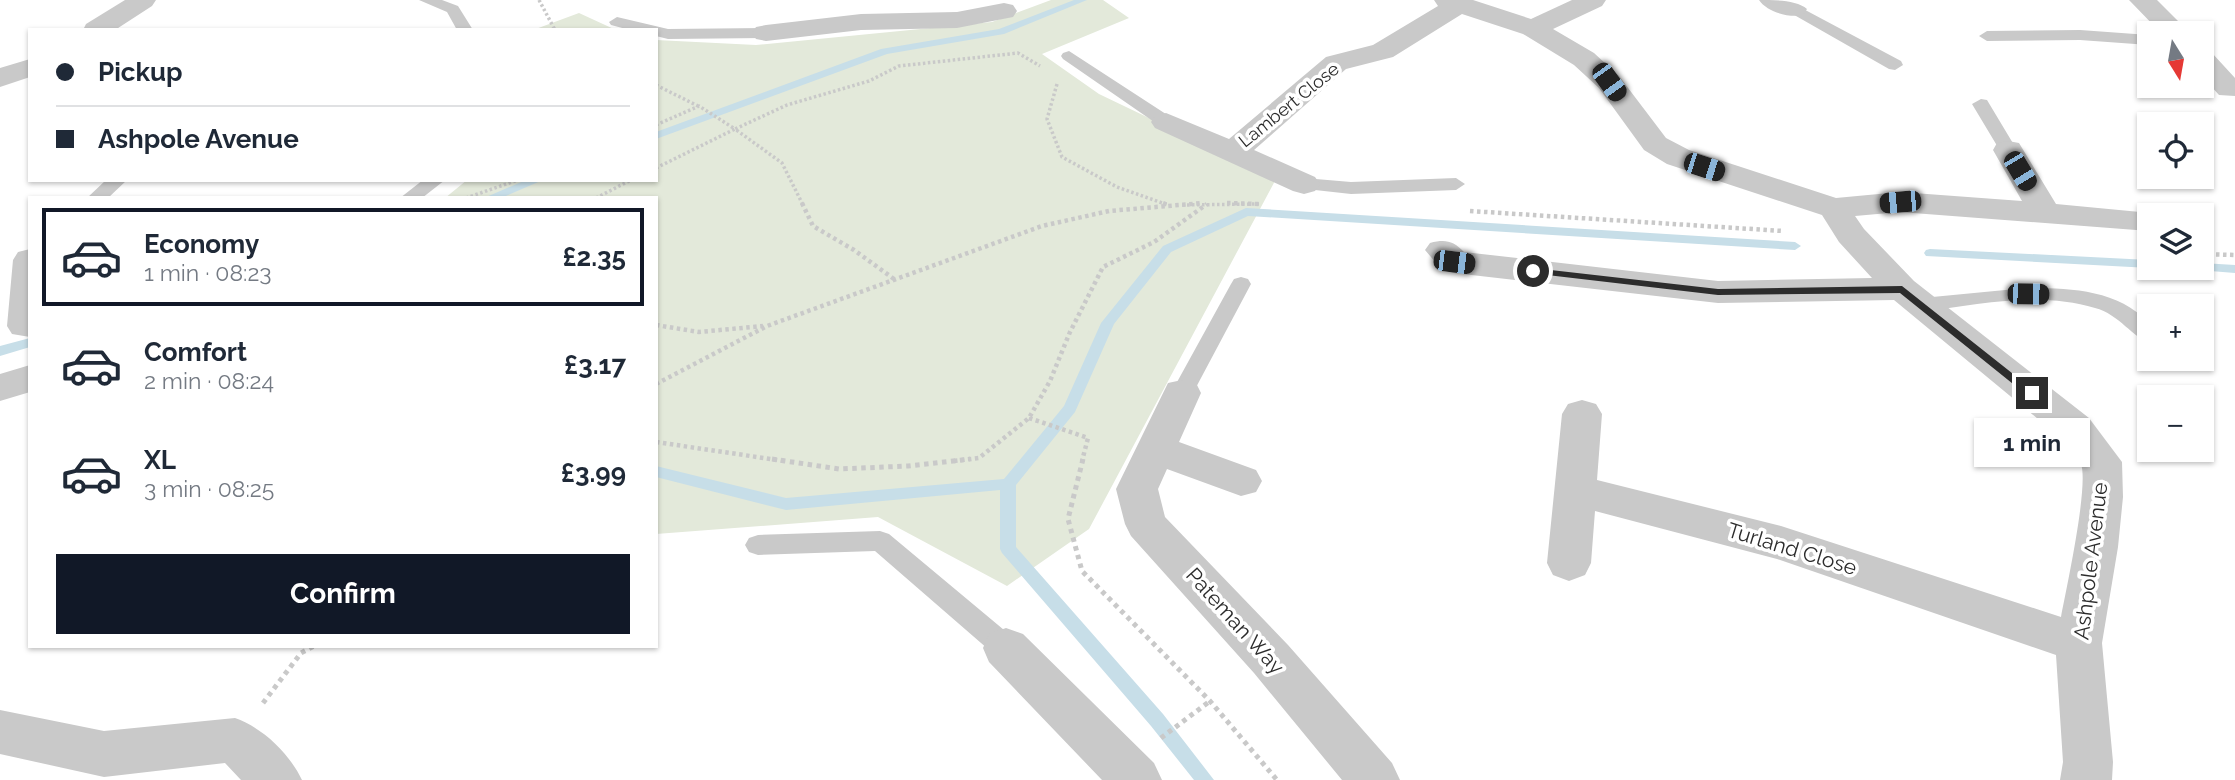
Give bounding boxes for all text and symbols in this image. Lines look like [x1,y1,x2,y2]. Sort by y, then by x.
north arrow [2137,21,2214,98]
map controls [2137,21,2214,462]
text: Pickup [98,57,183,87]
street label: Lambert Close [1234,58,1343,151]
car [1589,59,1630,105]
button: locate [2137,112,2214,189]
text: Ashpole Avenue [98,124,299,154]
car [2001,148,2040,194]
car [1681,151,1728,183]
car [1879,190,1922,214]
button: layers [2137,203,2214,280]
icon: car [60,226,123,289]
text: Economy [144,229,259,259]
text: £2.35 [562,242,626,272]
car [1432,249,1477,275]
route start [1517,255,1549,287]
text: 1 min · 08:23 [144,259,272,286]
car [2007,283,2050,305]
button: + [2137,294,2214,371]
icon: car [60,334,123,397]
text: Comfort [144,337,247,367]
text: £3.17 [564,350,626,380]
text: 2 min · 08:24 [144,367,274,394]
route end [2016,377,2048,409]
button: − [2137,385,2214,462]
callout: 1 min [1974,418,2090,466]
text: 1 min [2003,429,2061,456]
icon: car [60,442,123,505]
text: XL [144,445,176,475]
text: £3.99 [561,458,626,488]
text: 3 min · 08:25 [144,475,274,502]
street label: Ashpole Avenue [2068,481,2113,641]
street label: Turland Close [1725,517,1860,580]
button: Confirm [56,554,630,634]
street label: Pateman Way [1181,562,1290,679]

